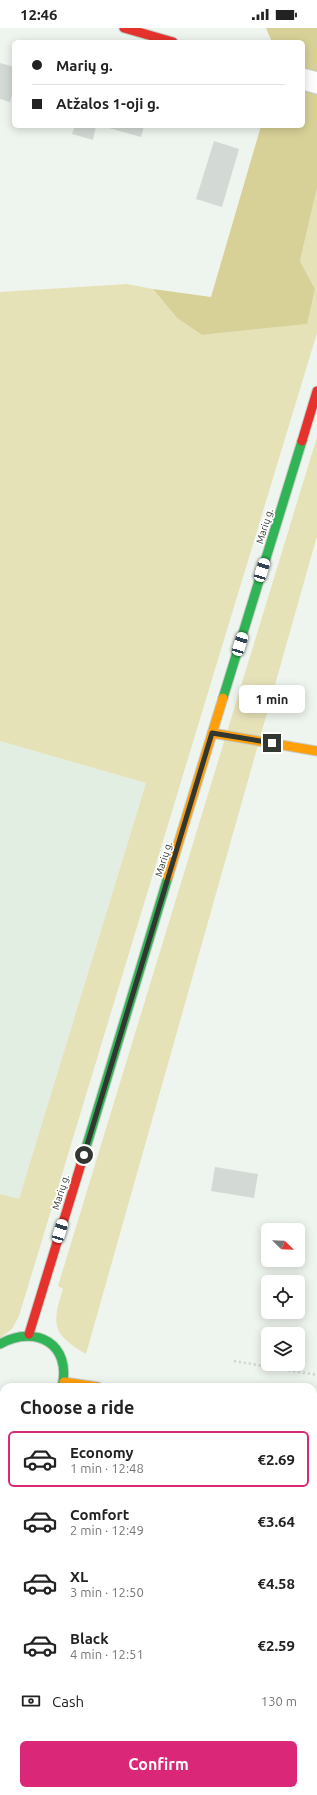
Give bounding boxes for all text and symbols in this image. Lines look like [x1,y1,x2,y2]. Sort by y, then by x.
text: 12:46 [20,6,58,23]
text: Marių g. [56,57,113,74]
text: Atžalos 1-oji g. [56,95,160,112]
street label: Marių g. [254,507,275,545]
car [253,557,271,583]
car [231,631,249,657]
callout: 1 min [239,685,305,713]
text: 1 min [256,692,288,706]
route end [263,734,281,752]
street label: Marių g. [153,840,174,878]
route start [75,1146,93,1164]
street label: Marių g. [50,1173,71,1211]
car [51,1218,69,1244]
north arrow [261,1223,305,1267]
map controls [261,1223,305,1371]
button: locate [261,1275,305,1319]
button: layers [261,1327,305,1371]
text: Choose a ride [20,1397,134,1417]
icon: car [22,1441,58,1477]
text: Economy [70,1444,134,1461]
text: €2.69 [257,1451,295,1468]
text: 1 min · 12:48 [70,1461,144,1475]
icon: car [22,1503,58,1539]
text: Comfort [70,1506,129,1523]
text: €3.64 [257,1513,295,1530]
text: 2 min · 12:49 [70,1523,144,1537]
icon: car [22,1565,58,1601]
text: XL [70,1568,88,1585]
text: €4.58 [257,1575,295,1592]
text: 3 min · 12:50 [70,1585,144,1599]
icon: car [22,1627,58,1663]
text: Black [70,1630,109,1647]
text: €2.59 [257,1637,295,1654]
text: 4 min · 12:51 [70,1647,144,1661]
icon: cash [20,1690,42,1712]
text: Cash [52,1693,84,1710]
text: 130 m [261,1694,297,1708]
button: Confirm [20,1741,297,1787]

